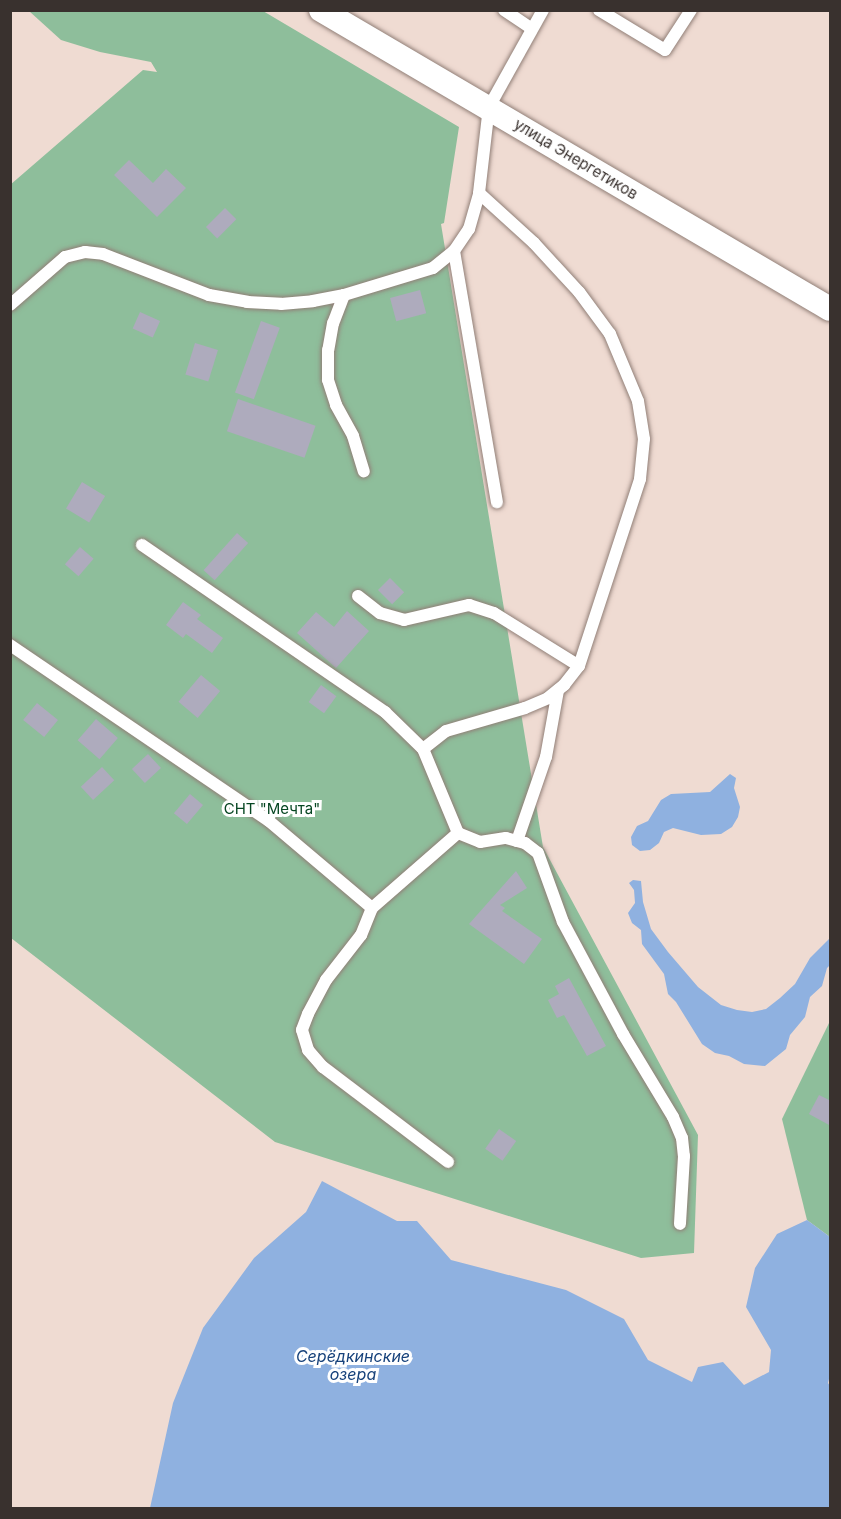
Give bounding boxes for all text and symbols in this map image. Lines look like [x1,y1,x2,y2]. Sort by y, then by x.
street label: улица Энергетиков [511,115,641,203]
park label: СНТ "Мечта" [224,800,320,818]
water label: Серёдкинские озера [296,1346,410,1384]

